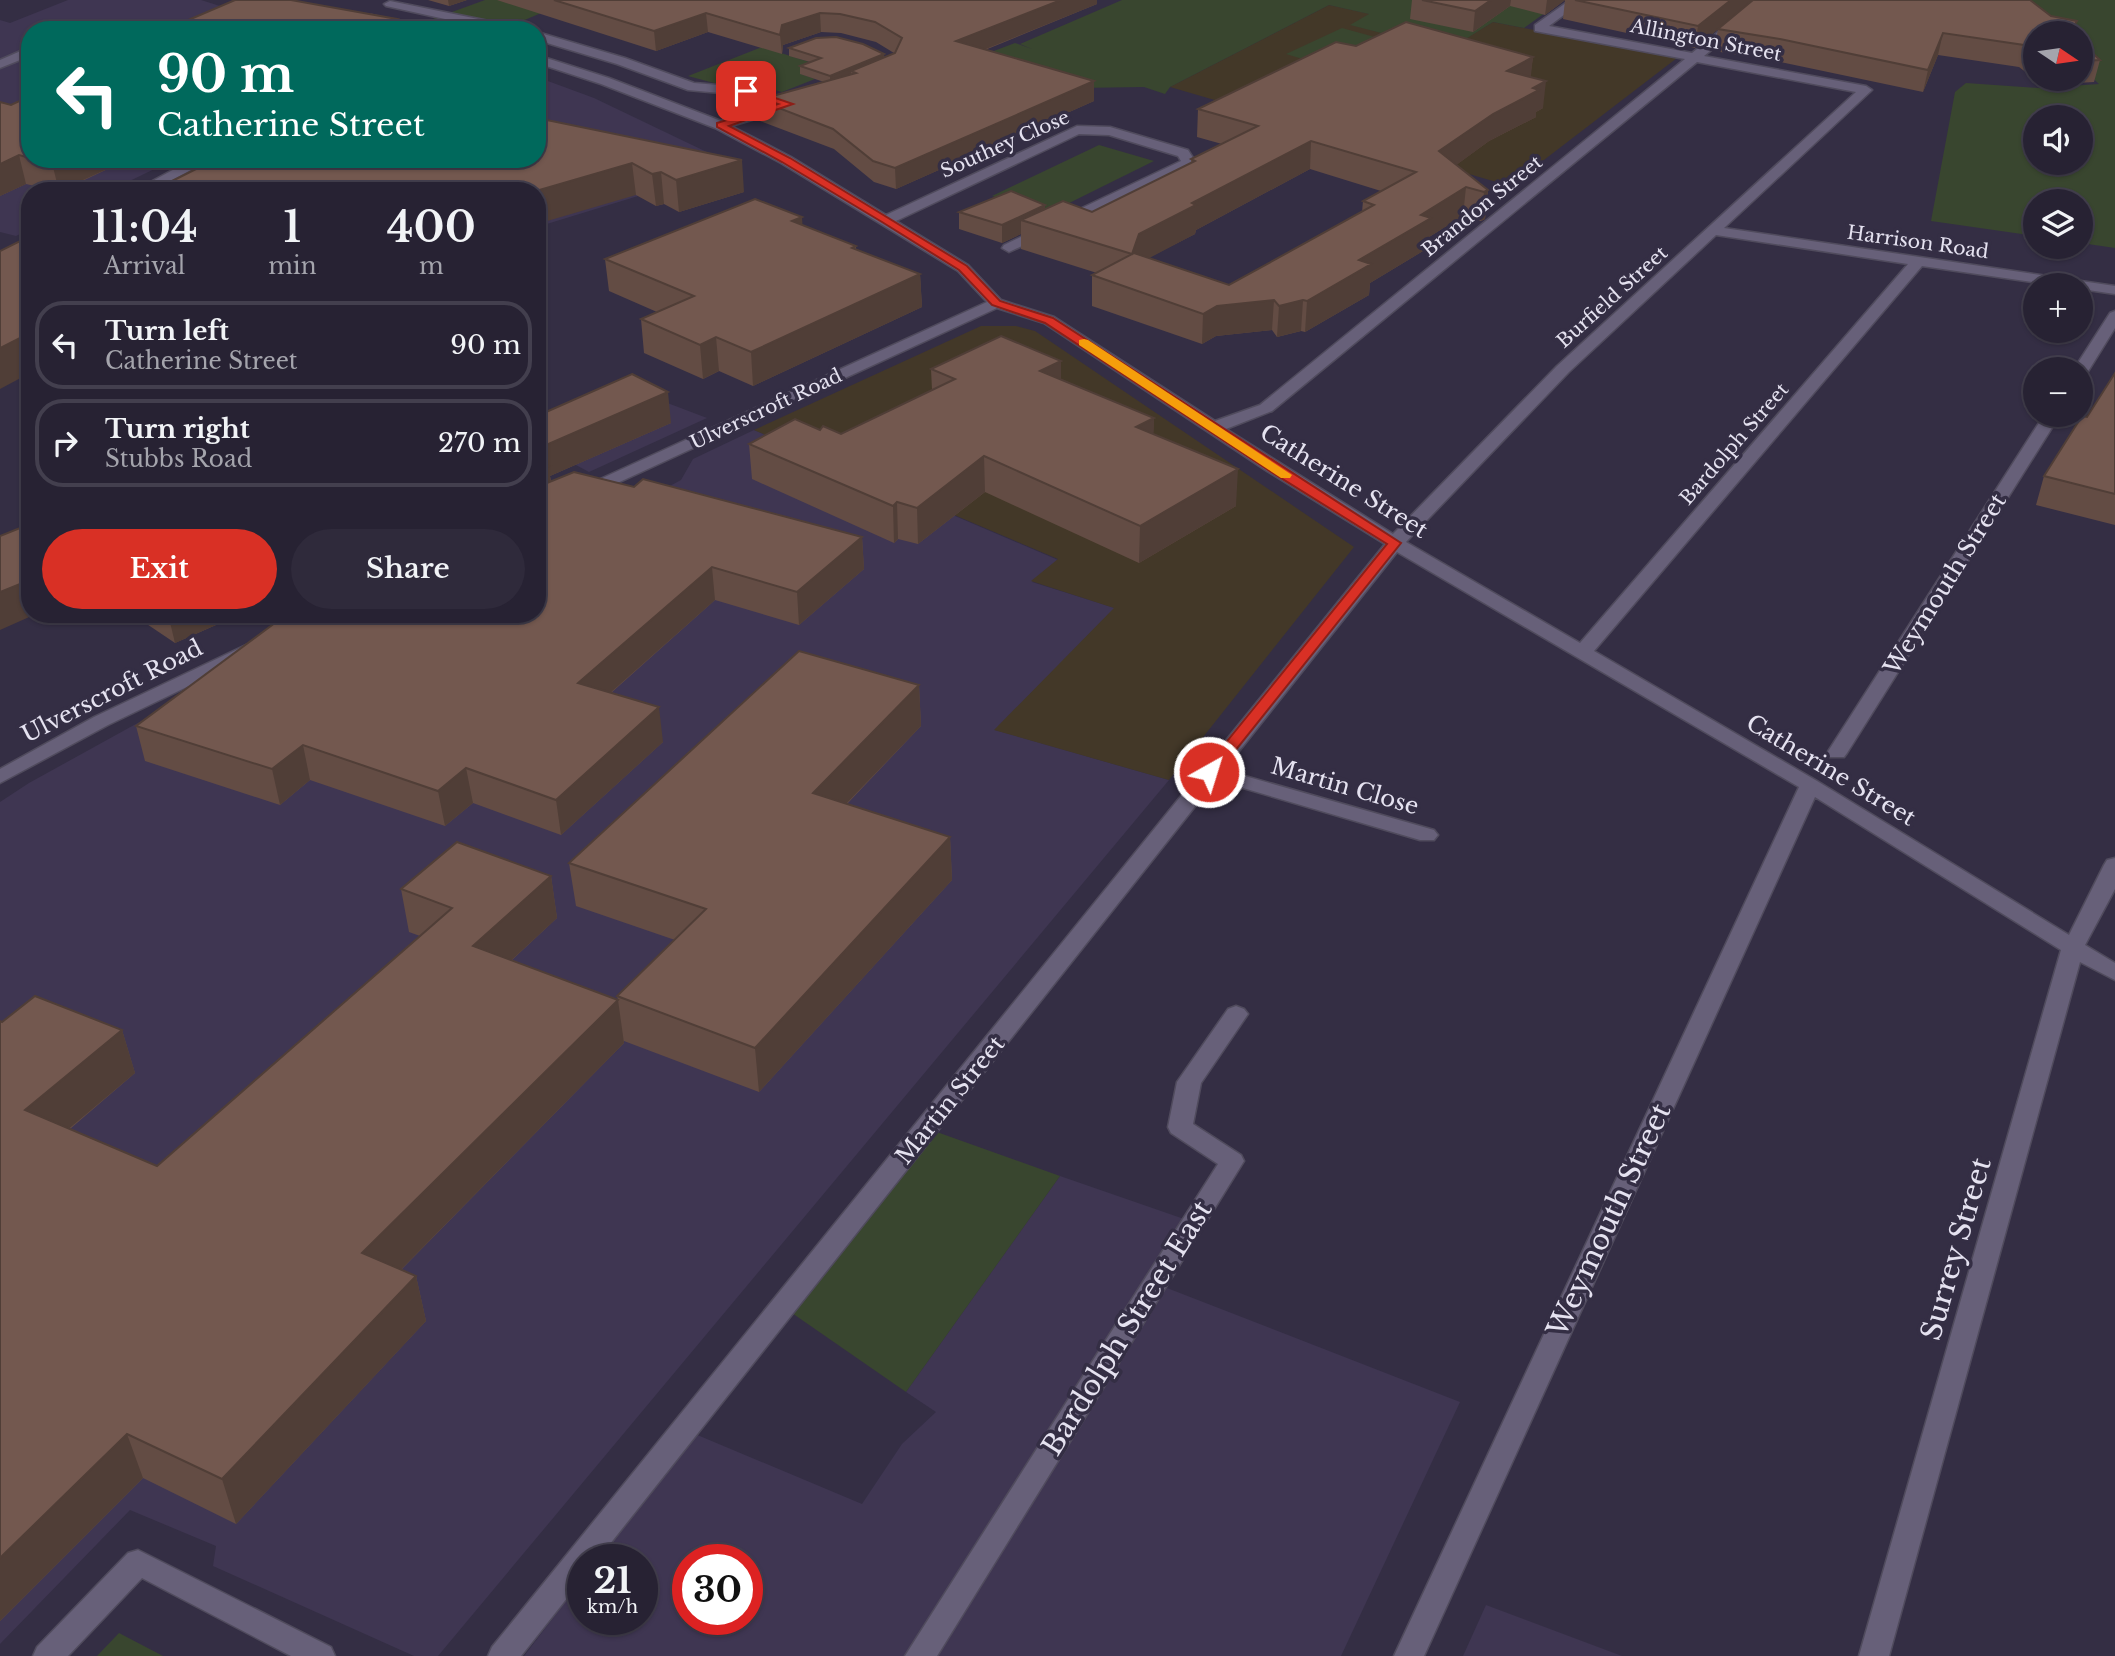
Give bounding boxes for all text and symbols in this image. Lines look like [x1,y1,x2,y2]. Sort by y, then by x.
street label: Allington Street [1628,14,1784,66]
north arrow [2023,21,2093,91]
map controls [2023,21,2093,427]
text: 90 m [157,44,294,105]
icon: left [42,49,133,140]
pin [716,61,776,121]
icon: arrive [727,72,765,110]
text: Catherine Street [157,105,425,145]
street label: Southey Close [937,105,1073,183]
button: sound [2023,105,2093,175]
street label: Brandon Street [1417,150,1547,262]
button: layers [2023,189,2093,259]
text: 11:04 [91,201,198,253]
text: 1 [283,201,302,253]
text: 400 [387,201,476,253]
street label: Harrison Road [1846,221,1991,263]
street label: Burfield Street [1552,241,1673,353]
text: Arrival [104,252,185,280]
text: min [268,252,317,280]
text: m [419,252,444,280]
button: + [2023,273,2093,343]
text: Turn left [105,315,229,347]
icon: left [46,326,84,364]
text: 90 m [450,329,521,361]
text: Catherine Street [105,347,298,375]
button: − [2023,357,2093,427]
street label: Ulverscroft Road [687,364,846,454]
street label: Bardolph Street [1675,378,1794,510]
text: Turn right [105,413,250,445]
street label: Catherine Street [1255,418,1433,544]
icon: right [46,424,84,462]
text: 270 m [438,427,521,459]
text: Stubbs Road [105,445,252,473]
street label: Weymouth Street [1877,488,2012,681]
button: Exit [42,529,277,609]
button: Share [291,529,525,609]
street label: Ulverscroft Road [17,633,207,749]
street label: Catherine Street [1741,708,1921,832]
position arrow [1172,735,1246,809]
street label: Martin Close [1268,752,1422,820]
street label: Martin Street [890,1030,1010,1170]
street label: Weymouth Street [1539,1097,1679,1343]
street label: Surrey Street [1913,1153,1999,1344]
street label: Bardolph Street East [1034,1194,1220,1462]
speed limit sign: 30 [672,1544,763,1635]
text: 21 [593,1559,632,1602]
text: km/h [587,1596,638,1618]

